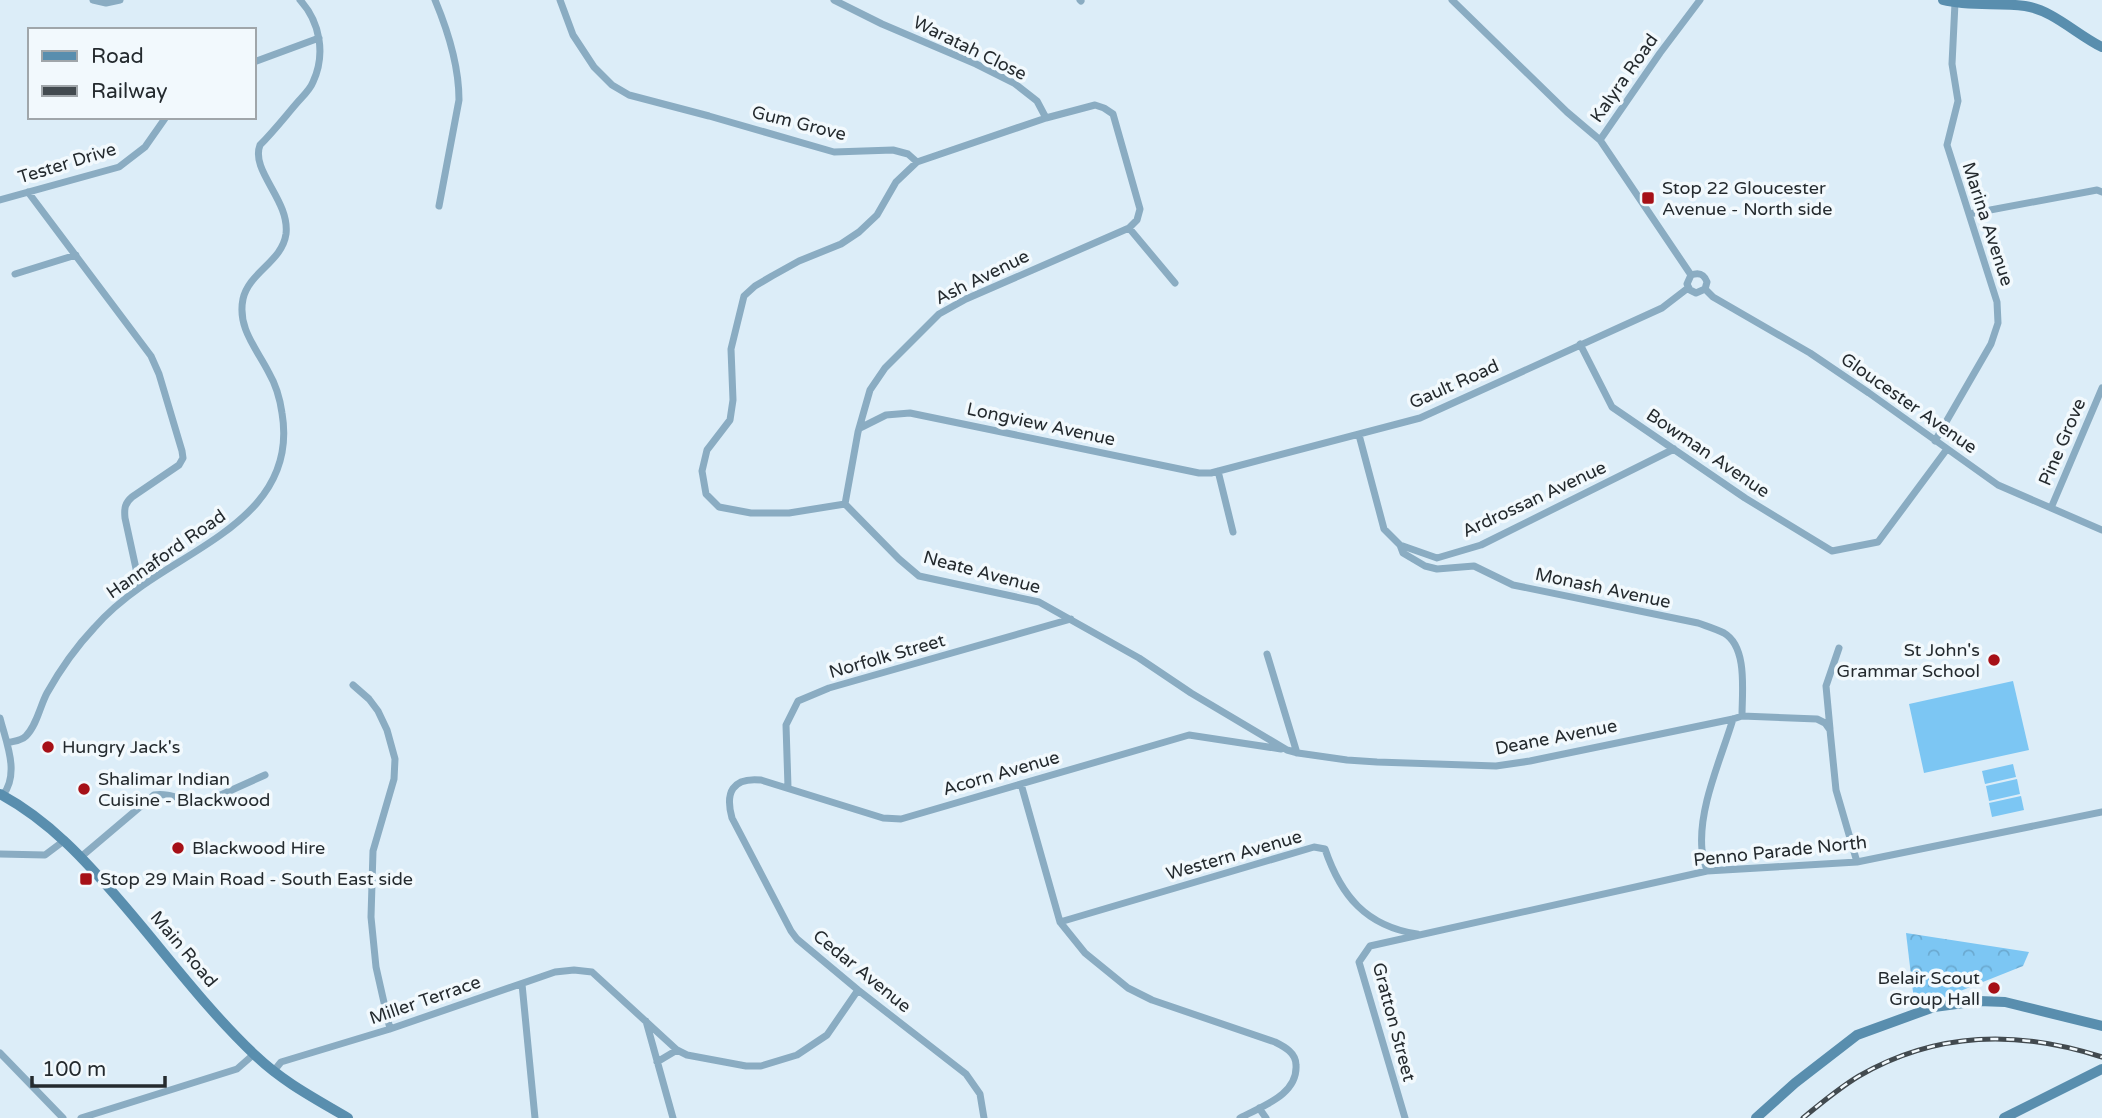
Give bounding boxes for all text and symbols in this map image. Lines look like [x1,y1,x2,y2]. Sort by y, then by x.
street label: Waratah Close [910,11,1030,85]
legend [28,28,256,119]
street label: Kalyra Road [1585,29,1663,127]
text: Road [91,44,144,69]
text: Railway [91,79,168,104]
street label: Gum Grove [750,101,848,145]
street label: Tester Drive [15,138,119,188]
street label: Marina Avenue [1958,159,2018,289]
place label: Stop 22 Gloucester Avenue - North side [1662,177,1832,220]
marker: Stop 22 Gloucester Avenue - North side [1640,190,1656,206]
street label: Ash Avenue [931,245,1033,309]
street label: Gloucester Avenue [1837,348,1981,458]
street label: Gault Road [1406,354,1502,414]
street label: Pine Grove [2034,395,2090,489]
street label: Longview Avenue [965,398,1117,450]
street label: Bowman Avenue [1642,404,1774,502]
street label: Ardrossan Avenue [1459,456,1609,542]
street label: Hannaford Road [102,505,230,603]
street label: Neate Avenue [921,546,1043,598]
street label: Monash Avenue [1533,563,1673,613]
street label: Norfolk Street [826,629,948,683]
place label: St John's Grammar School [1837,639,1980,682]
marker: St John's Grammar School [1986,652,2002,668]
street label: Deane Avenue [1493,714,1619,760]
place label: Hungry Jack's [62,736,180,758]
marker: Hungry Jack's [40,739,56,755]
street label: Acorn Avenue [940,746,1062,800]
place label: Shalimar Indian Cuisine - Blackwood [98,768,270,811]
marker: Shalimar Indian Cuisine - Blackwood [76,781,92,797]
street label: Western Avenue [1164,825,1304,885]
street label: Penno Parade North [1692,831,1868,871]
place label: Blackwood Hire [192,837,325,859]
marker: Blackwood Hire [170,840,186,856]
place label: Stop 29 Main Road - South East side [100,868,413,890]
marker: Stop 29 Main Road - South East side [78,871,94,887]
street label: Main Road [146,906,222,992]
street label: Cedar Avenue [808,925,916,1017]
street label: Gratton Street [1368,960,1420,1084]
place label: Belair Scout Group Hall [1877,967,1980,1010]
street label: Miller Terrace [367,971,483,1029]
marker: Belair Scout Group Hall [1986,980,2002,996]
scale bar [32,1044,164,1088]
text: 100 m [42,1057,106,1082]

